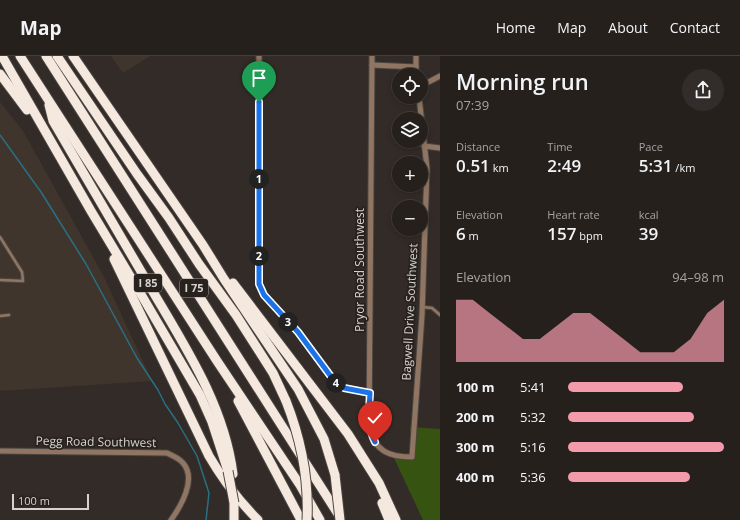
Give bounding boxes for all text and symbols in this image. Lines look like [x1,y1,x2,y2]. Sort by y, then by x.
text: Map [20,15,61,41]
text: Home [496,18,535,37]
text: Map [557,18,586,37]
text: About [608,18,648,37]
text: Contact [670,18,720,37]
pin [242,61,276,102]
text: Morning run [456,66,589,96]
icon: arrive [248,67,270,89]
map controls [392,68,428,236]
button: locate [392,68,428,104]
button: share [682,69,724,111]
text: 07:39 [456,96,489,114]
button: layers [392,112,428,148]
text: Distance [456,139,500,154]
text: Time [547,139,573,154]
text: Pace [639,139,663,154]
text: 0.51 [456,154,490,177]
text: 2:49 [547,154,581,177]
text: 5:31 [639,154,672,177]
button: + [392,156,428,192]
text: km [490,160,509,175]
text: /km [672,160,695,175]
pin: 1 [249,169,269,189]
text: 1 [256,171,262,186]
button: − [392,200,428,236]
text: Elevation [456,207,503,222]
text: Heart rate [547,207,600,222]
text: kcal [639,207,659,222]
street label: Pryor Road Southwest [351,208,368,332]
text: 6 [456,222,466,245]
text: 157 [547,222,577,245]
text: 39 [639,222,658,245]
text: m [466,228,479,243]
text: bpm [577,228,603,243]
street label: Bagwell Drive Southwest [397,243,422,381]
pin: 2 [249,246,269,266]
text: 2 [256,248,262,263]
text: Elevation [456,268,511,286]
text: 94–98 m [672,268,724,286]
road number: I 85 [134,274,162,292]
road number: I 75 [180,279,208,297]
pin: 3 [278,312,298,332]
text: 3 [285,314,291,329]
pin: 4 [326,373,346,393]
text: 4 [333,375,339,390]
text: 100 m [456,378,494,396]
text: 5:41 [520,378,546,396]
pin [358,401,392,442]
icon: check [364,407,386,429]
text: 200 m [456,408,494,426]
text: 5:32 [520,408,546,426]
street label: Pegg Road Southwest [36,432,156,451]
text: 300 m [456,438,494,456]
text: 5:16 [520,438,546,456]
text: 400 m [456,468,494,486]
text: 5:36 [520,468,546,486]
scale bar [12,492,89,511]
text: 100 m [18,493,50,508]

